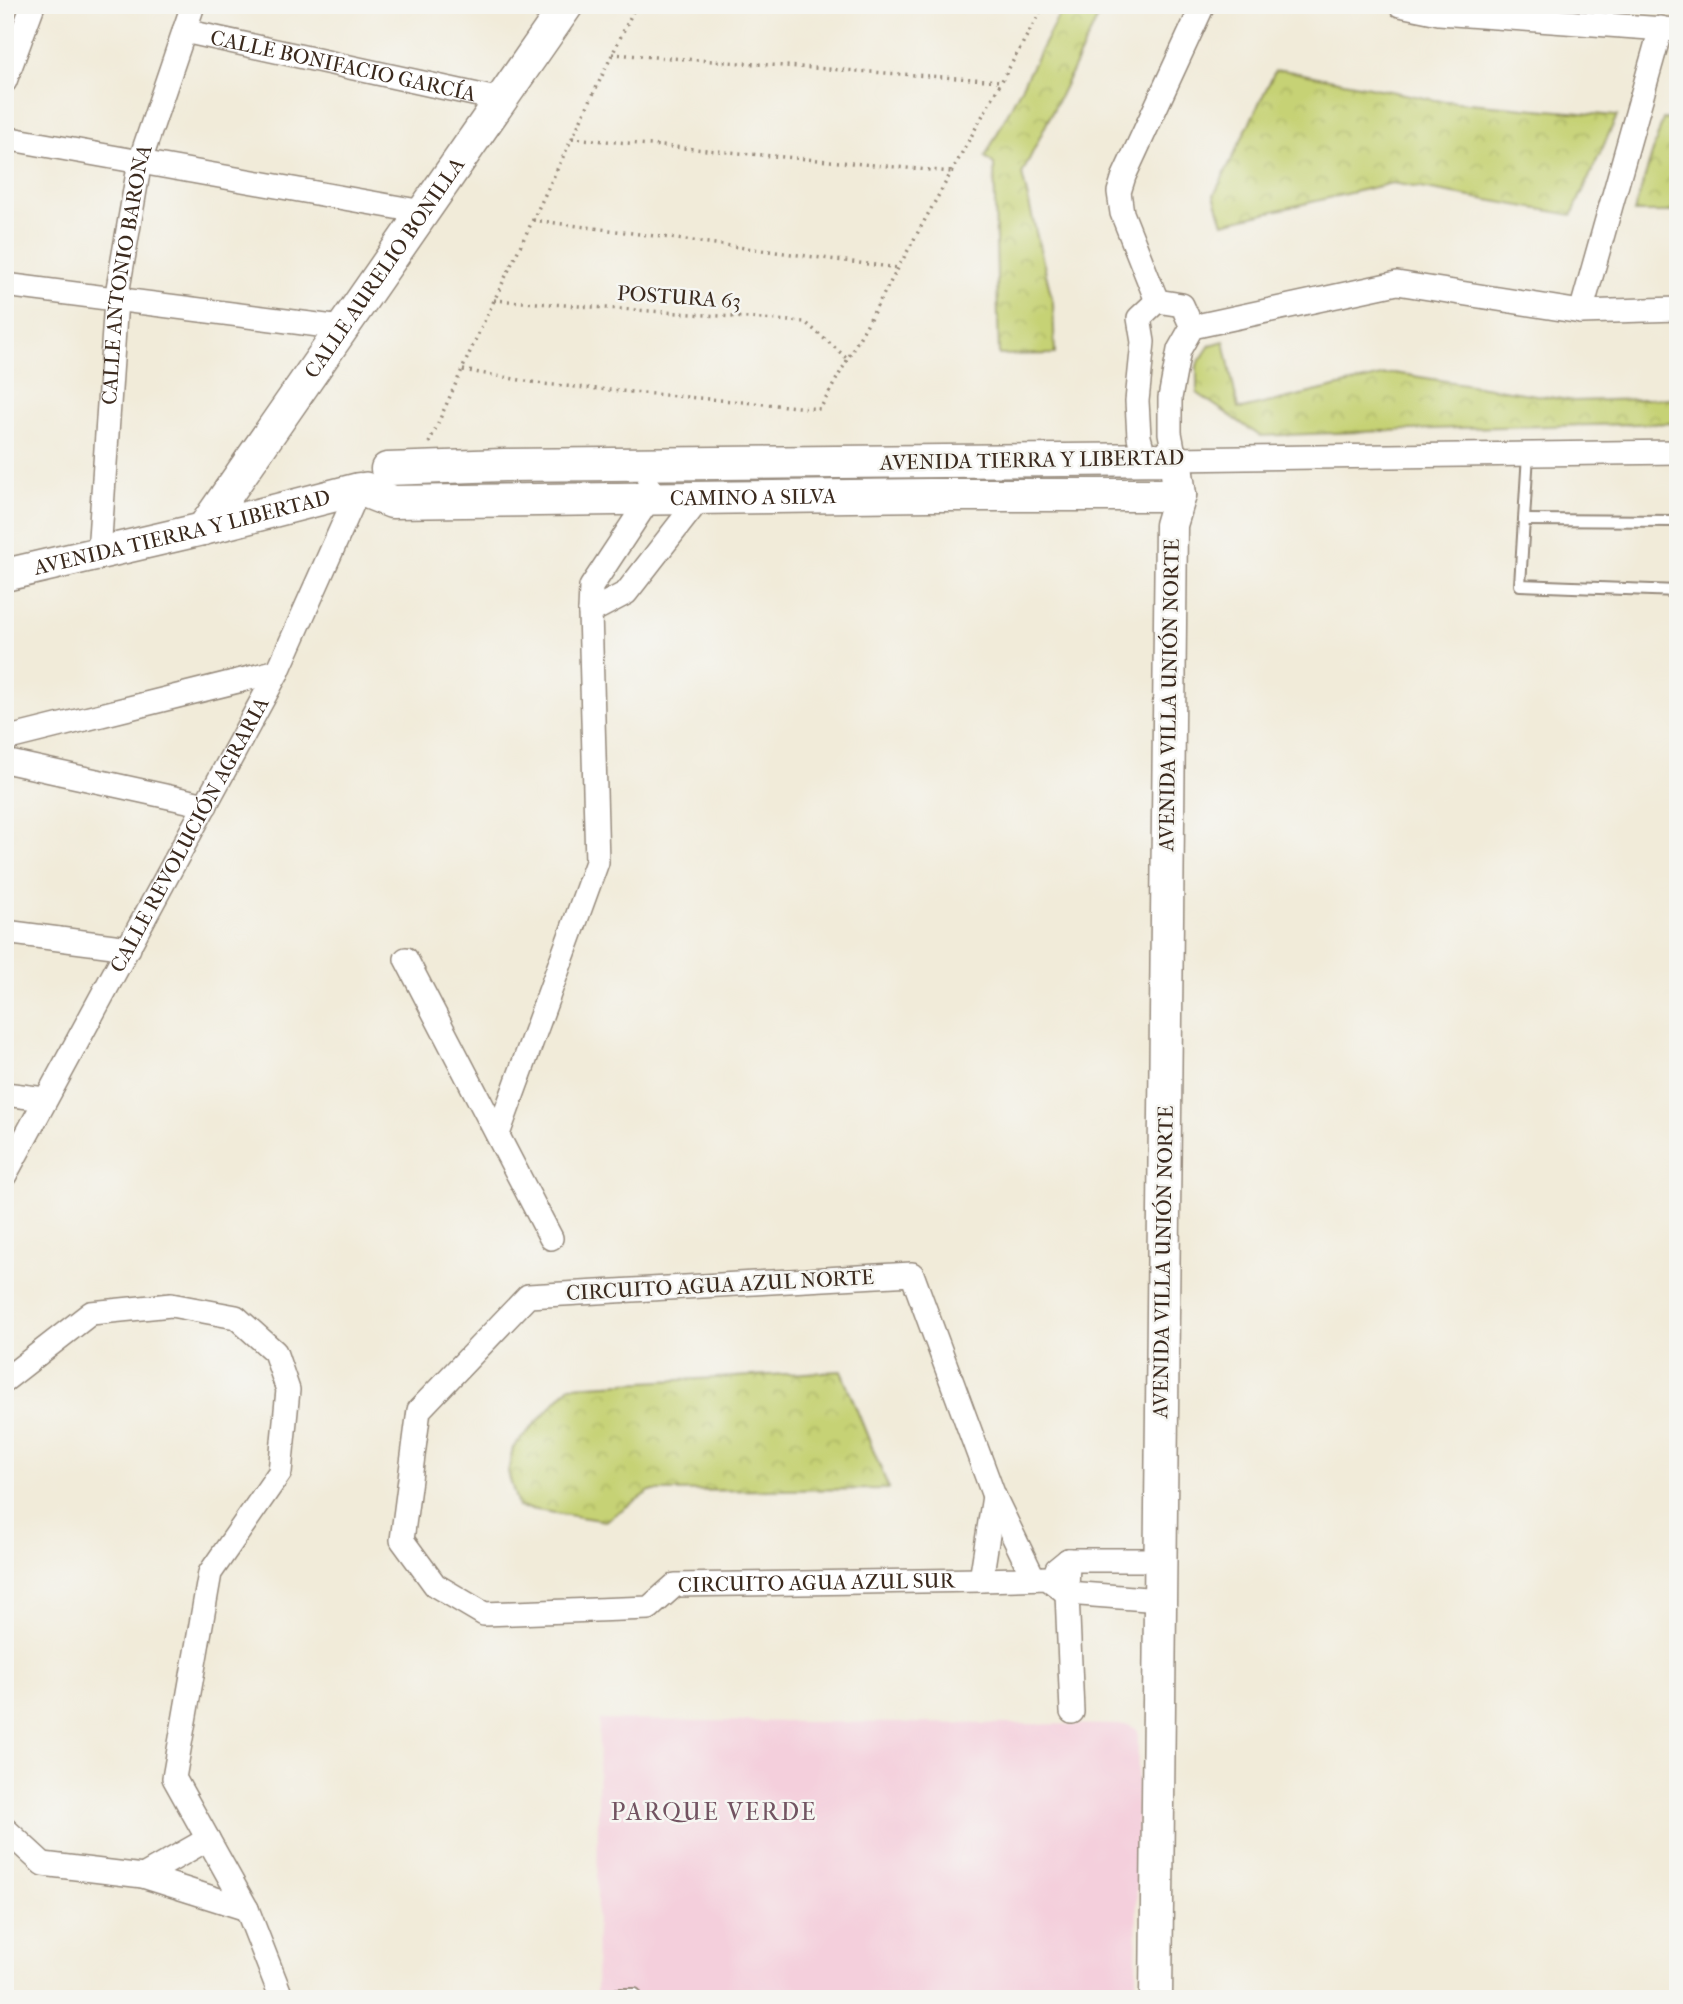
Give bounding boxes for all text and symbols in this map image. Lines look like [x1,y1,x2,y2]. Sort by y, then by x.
street label: CALLE BONIFACIO GARCÍA [208,25,479,106]
street label: CALLE ANTONIO BARONA [97,141,157,406]
street label: CALLE AURELIO BONILLA [300,153,470,383]
street label: POSTURA 63 [616,281,742,313]
street label: AVENIDA TIERRA Y LIBERTAD [879,445,1184,475]
street label: CAMINO A SILVA [670,484,837,510]
street label: AVENIDA TIERRA Y LIBERTAD [30,485,333,580]
street label: AVENIDA VILLA UNIÓN NORTE [1153,538,1184,853]
street label: CALLE REVOLUCIÓN AGRARIA [105,693,274,976]
street label: AVENIDA VILLA UNIÓN NORTE [1147,1105,1178,1420]
street label: CIRCUITO AGUA AZUL NORTE [565,1265,875,1305]
street label: CIRCUITO AGUA AZUL SUR [678,1568,956,1597]
district label: PARQUE VERDE [611,1798,817,1826]

